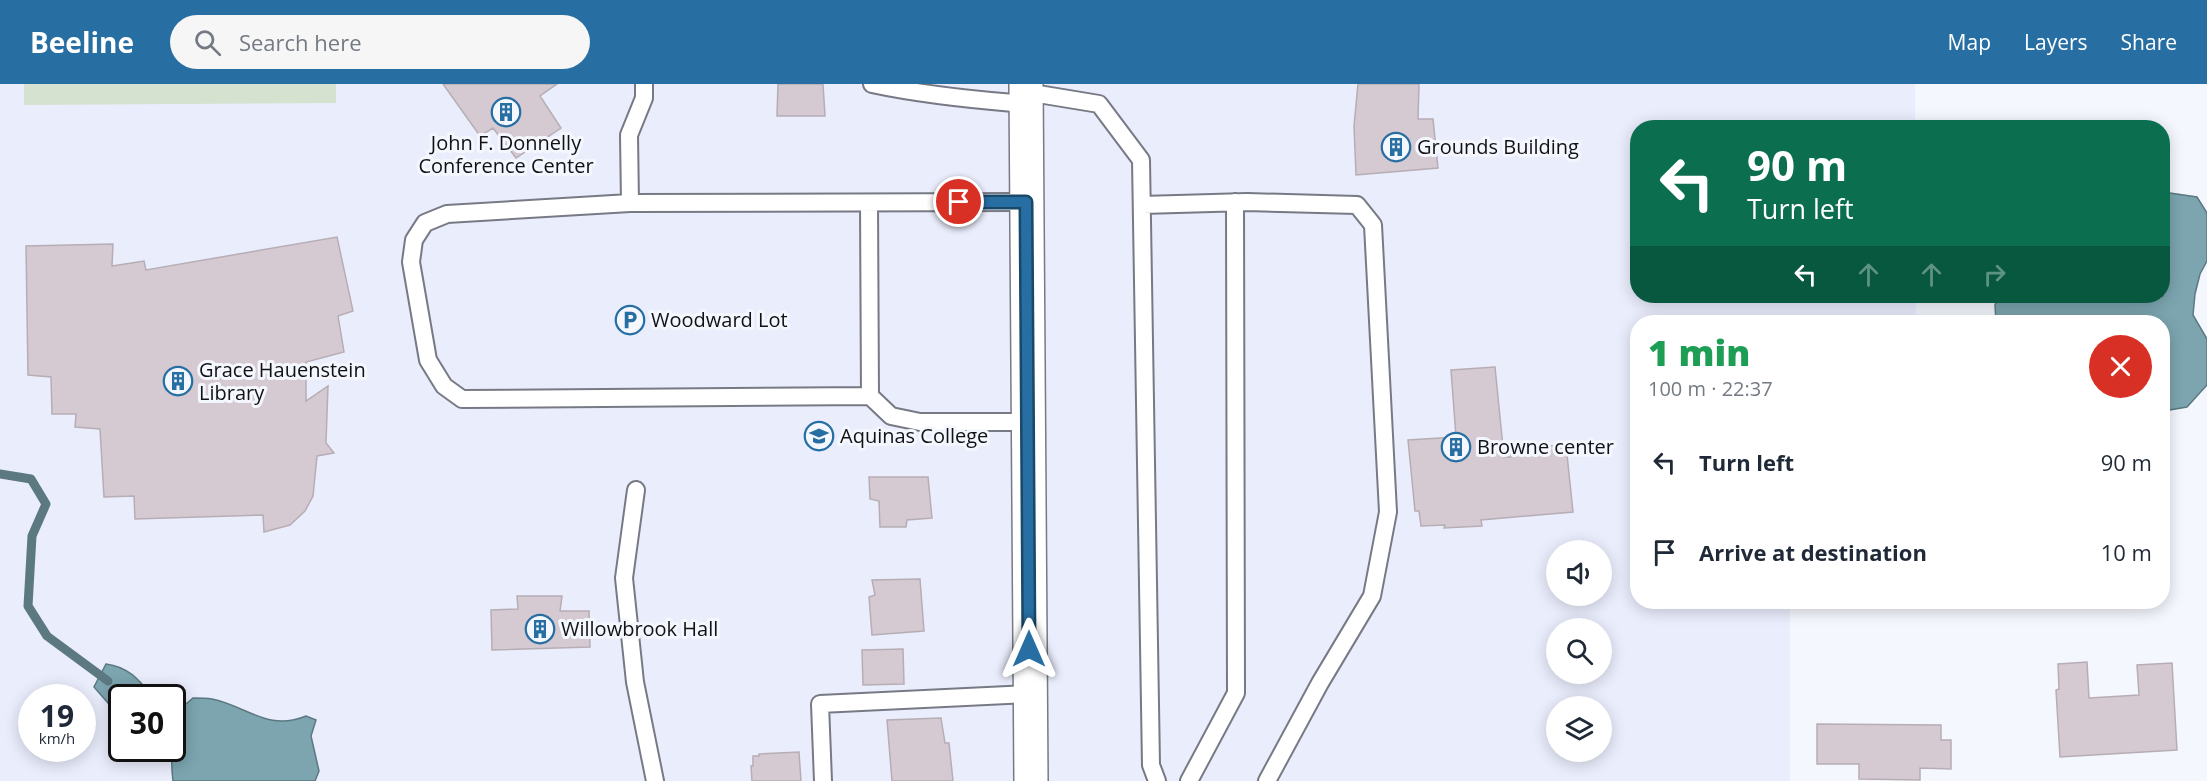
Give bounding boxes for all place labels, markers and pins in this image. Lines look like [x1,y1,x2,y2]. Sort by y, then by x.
building icon: John F. Donnelly Conference Center [490,96,522,128]
place label: John F. Donnelly Conference Center [418,129,594,179]
building icon: Grounds Building [1380,131,1412,163]
place label: Grounds Building [1417,133,1579,160]
pin [933,176,984,227]
parking icon: Woodward Lot [614,304,646,336]
place label: Woodward Lot [651,306,788,333]
place label: Grace Hauenstein Library [199,356,366,406]
building icon: Grace Hauenstein Library [162,365,194,397]
school or university icon: Aquinas College [803,420,835,452]
place label: Aquinas College [840,422,988,449]
building icon: Browne center [1440,431,1472,463]
place label: Browne center [1477,433,1614,460]
building icon: Willowbrook Hall [524,613,556,645]
place label: Willowbrook Hall [561,615,718,642]

